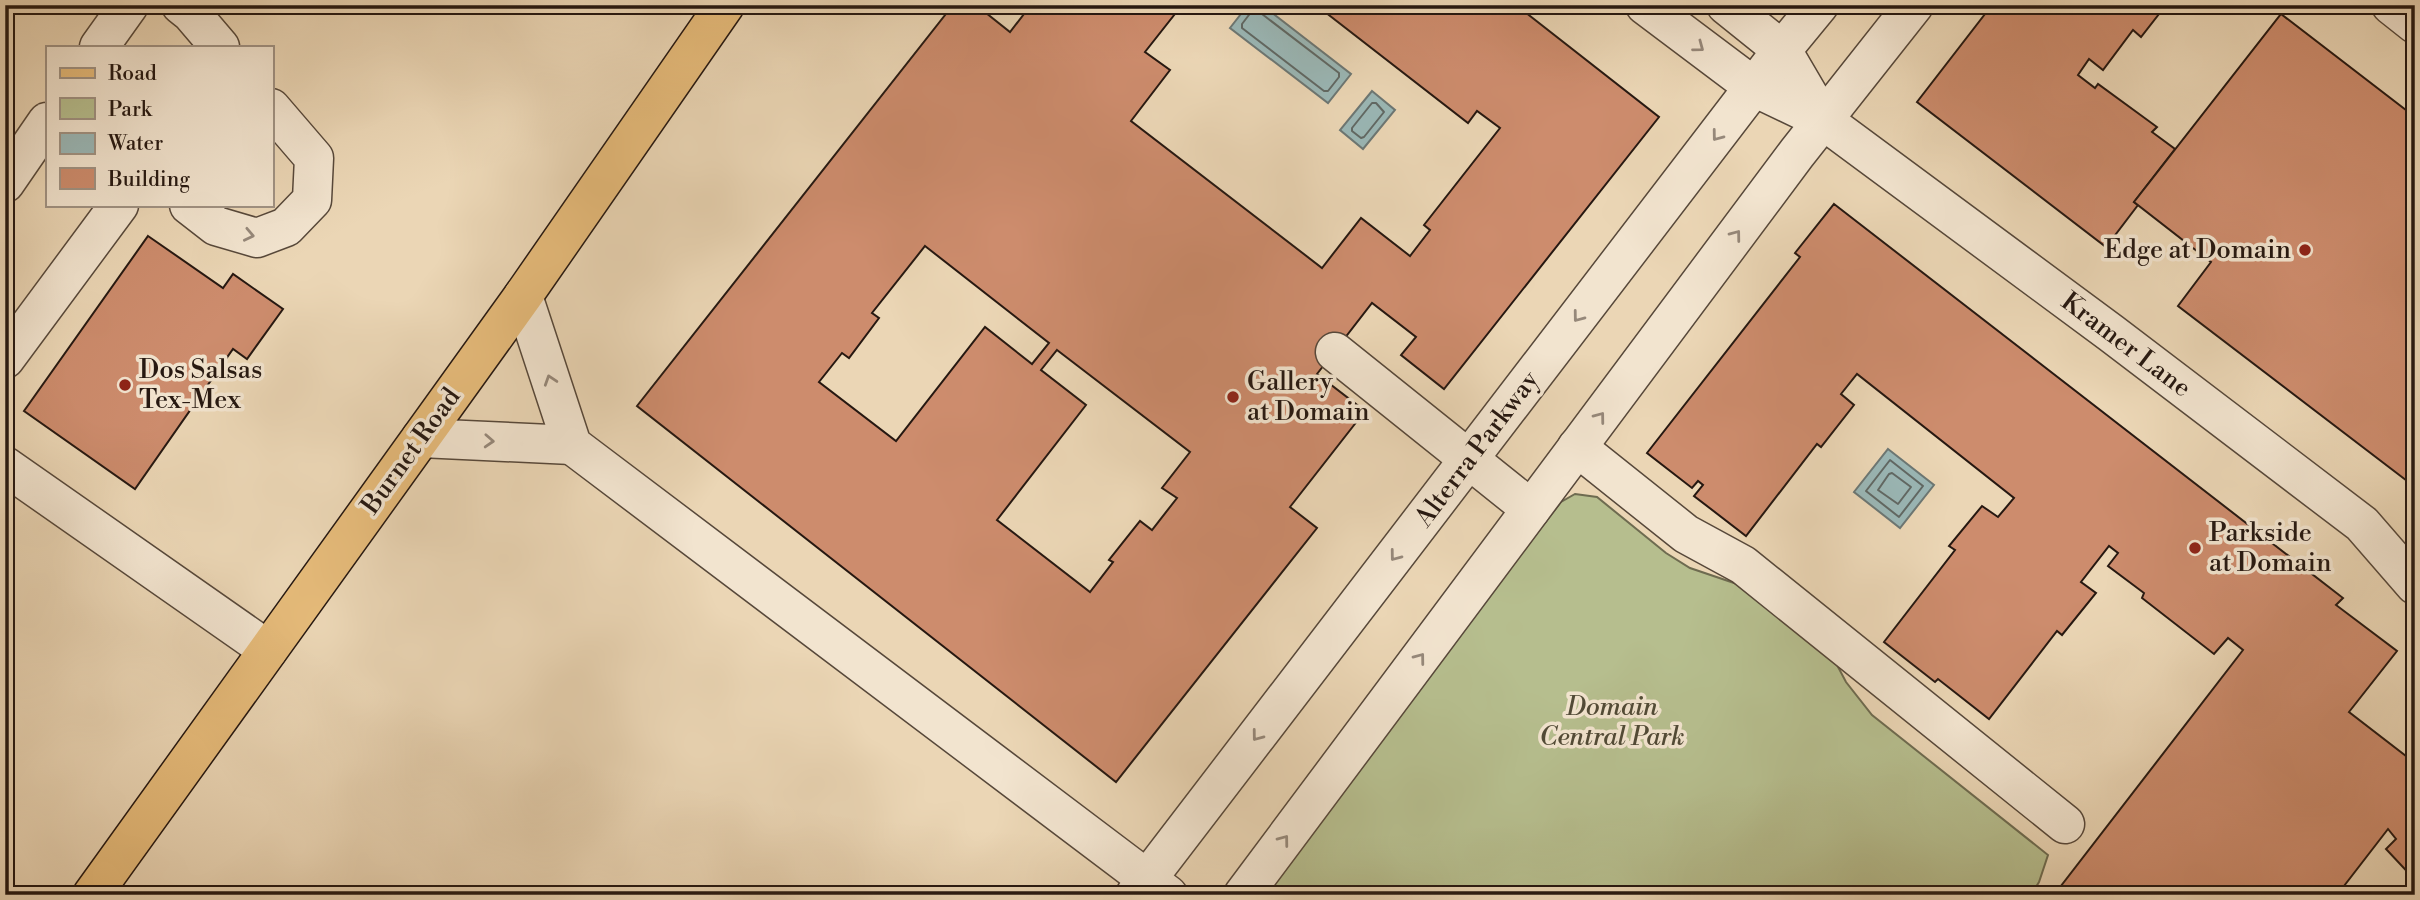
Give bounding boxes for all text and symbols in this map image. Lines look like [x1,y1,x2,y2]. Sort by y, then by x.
one-way arrow [1692,38,1704,51]
legend [46,46,273,206]
text: Road [108,61,157,87]
text: Park [108,97,153,123]
one-way arrow [1712,128,1725,141]
text: Water [107,131,163,157]
text: Building [107,167,190,193]
one-way arrow [243,226,255,241]
one-way arrow [1728,230,1741,242]
place label: Edge at Domain [2104,234,2291,266]
marker: Edge at Domain [2297,242,2313,258]
street label: Kramer Lane [2055,286,2197,404]
one-way arrow [1574,309,1587,321]
place label: Dos Salsas Tex-Mex [139,354,262,416]
street label: Alterra Parkway [1407,365,1546,534]
place label: Gallery at Domain [1247,366,1370,428]
one-way arrow [544,374,558,387]
marker: Dos Salsas Tex-Mex [117,377,133,393]
street label: Burnet Road [354,381,468,521]
marker: Gallery at Domain [1225,389,1241,405]
one-way arrow [1592,412,1604,424]
one-way arrow [484,433,495,448]
place label: Parkside at Domain [2209,517,2332,579]
marker: Parkside at Domain [2187,540,2203,556]
one-way arrow [1391,548,1404,560]
one-way arrow [1411,653,1424,666]
park label: Domain Central Park [1539,691,1685,753]
one-way arrow [1253,728,1265,741]
one-way arrow [1275,835,1288,848]

